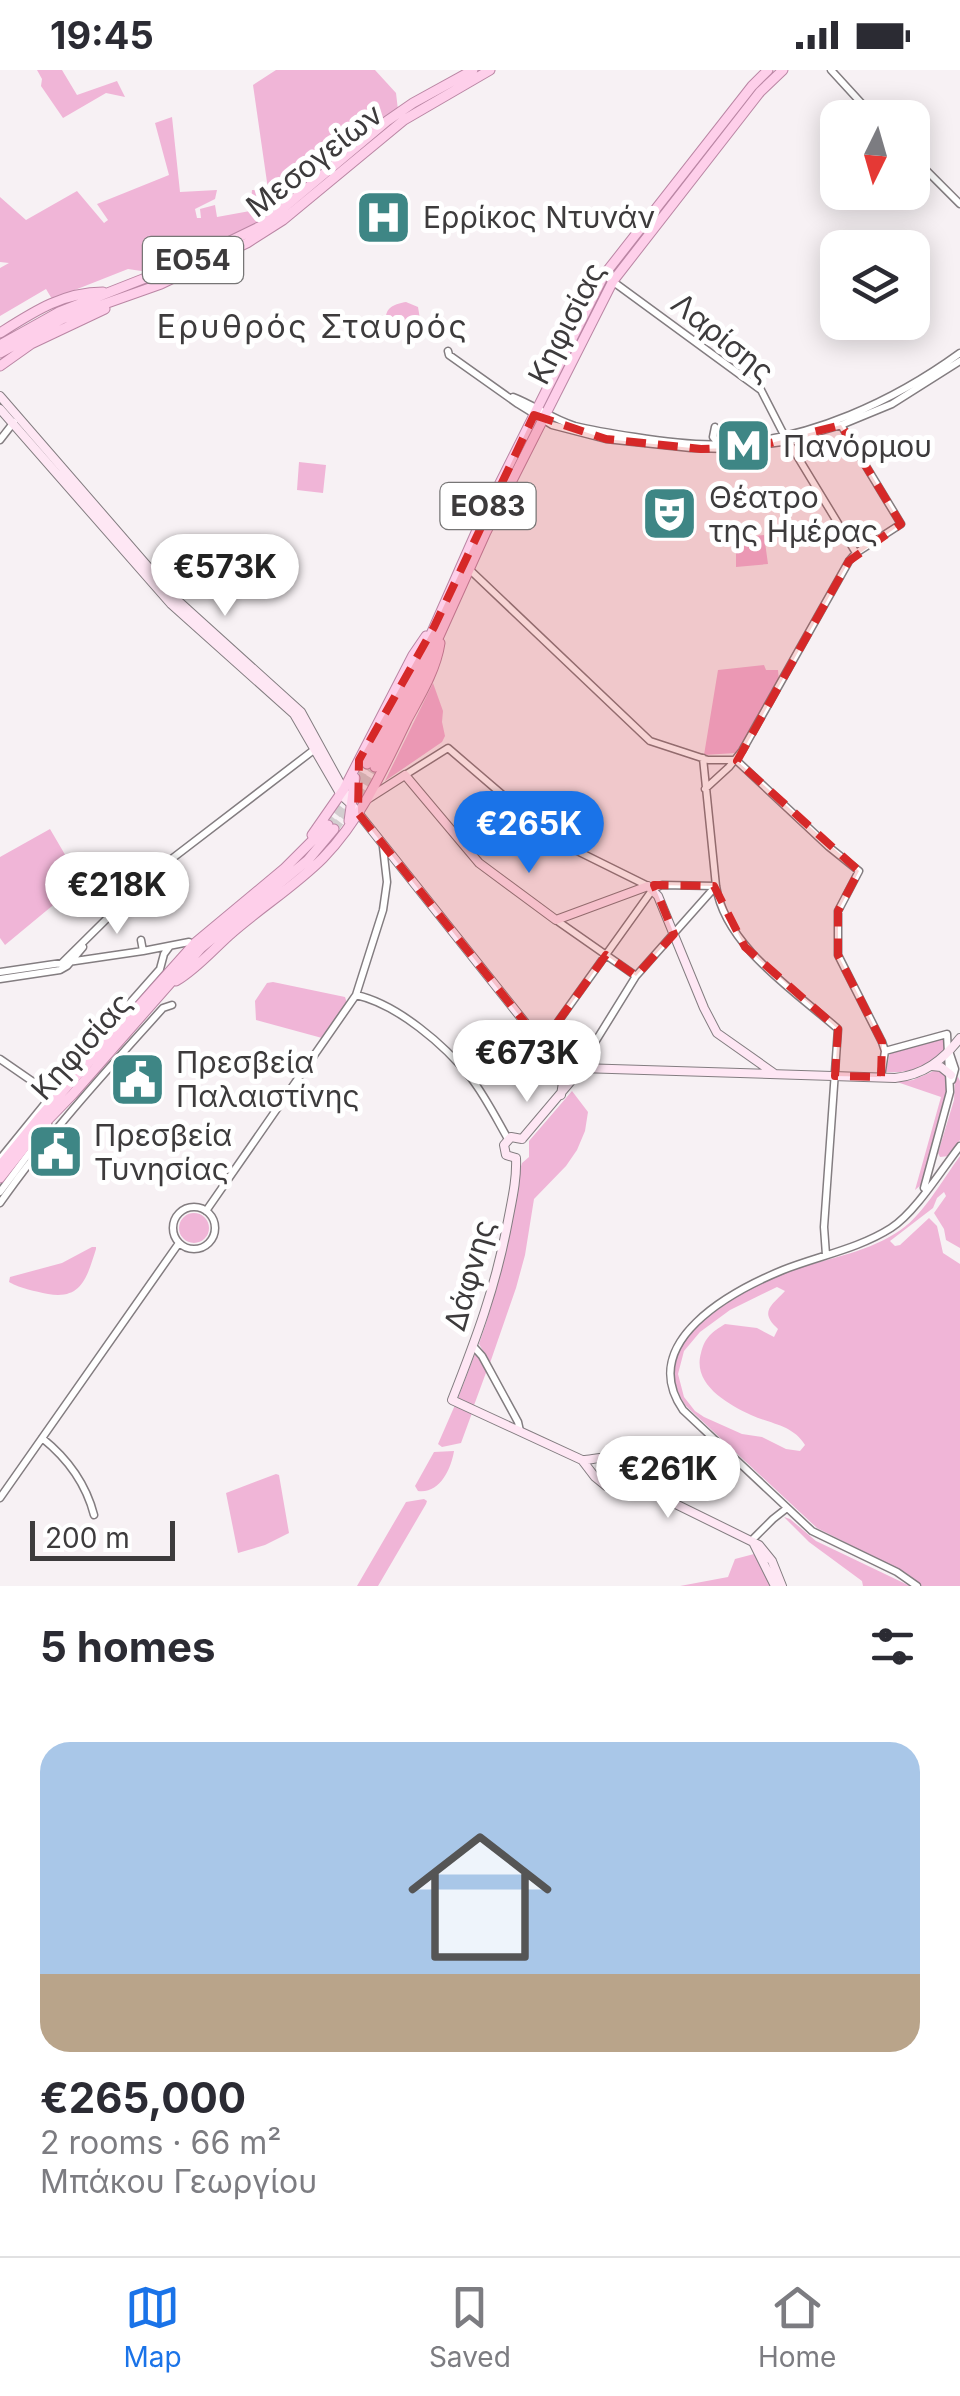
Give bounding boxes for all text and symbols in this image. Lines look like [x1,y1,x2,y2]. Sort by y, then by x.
text: 19:45 [50,12,154,58]
street label: Μεσογείων [239,96,389,224]
north arrow [820,100,930,210]
map controls [820,100,930,340]
hospital icon: Ερρίκος Ντυνάν [354,187,414,247]
place label: Ερρίκος Ντυνάν [423,199,655,235]
button: layers [820,230,930,340]
road number: ΕΟ54 [143,237,243,283]
street label: Κηφισίας [520,256,612,390]
street label: Λαρίσης [665,285,781,389]
district label: Ερυθρός Σταυρός [157,307,469,346]
metro station icon: Πανόρμου [714,416,774,476]
place label: Πανόρμου [783,428,932,464]
place label: Θέατρο της Ημέρας [709,479,878,549]
road number: ΕΟ83 [440,483,536,529]
theatre icon: Θέατρο της Ημέρας [640,484,700,544]
pin: €573K [155,534,295,619]
text: €573K [173,547,277,586]
pin: €265K [459,791,599,876]
text: €265K [476,804,582,843]
pin: €218K [47,852,187,937]
text: €218K [67,865,167,904]
street label: Κηφισίας [24,985,138,1107]
pin: €673K [457,1020,597,1105]
text: €673K [475,1033,579,1072]
place label: Πρεσβεία Παλαιστίνης [176,1044,360,1114]
public building icon: Πρεσβεία Παλαιστίνης [107,1049,167,1109]
place label: Πρεσβεία Τυνησίας [94,1117,232,1187]
public building icon: Πρεσβεία Τυνησίας [25,1122,85,1182]
street label: Δάφνης [436,1215,502,1335]
pin: €261K [598,1436,738,1521]
text: €261K [618,1449,718,1488]
scale bar [30,1516,175,1560]
text: 200 m [45,1521,130,1555]
icon: filters [865,1619,920,1674]
text: 5 homes [40,1621,216,1672]
icon: home [390,1807,570,1987]
text: €265,000 [40,2072,246,2123]
text: 2 rooms · 66 m² [40,2123,281,2162]
text: Μπάκου Γεωργίου [40,2162,317,2201]
tab: Map [124,2280,182,2374]
tab: Saved [429,2280,511,2374]
tab: Home [758,2280,836,2374]

